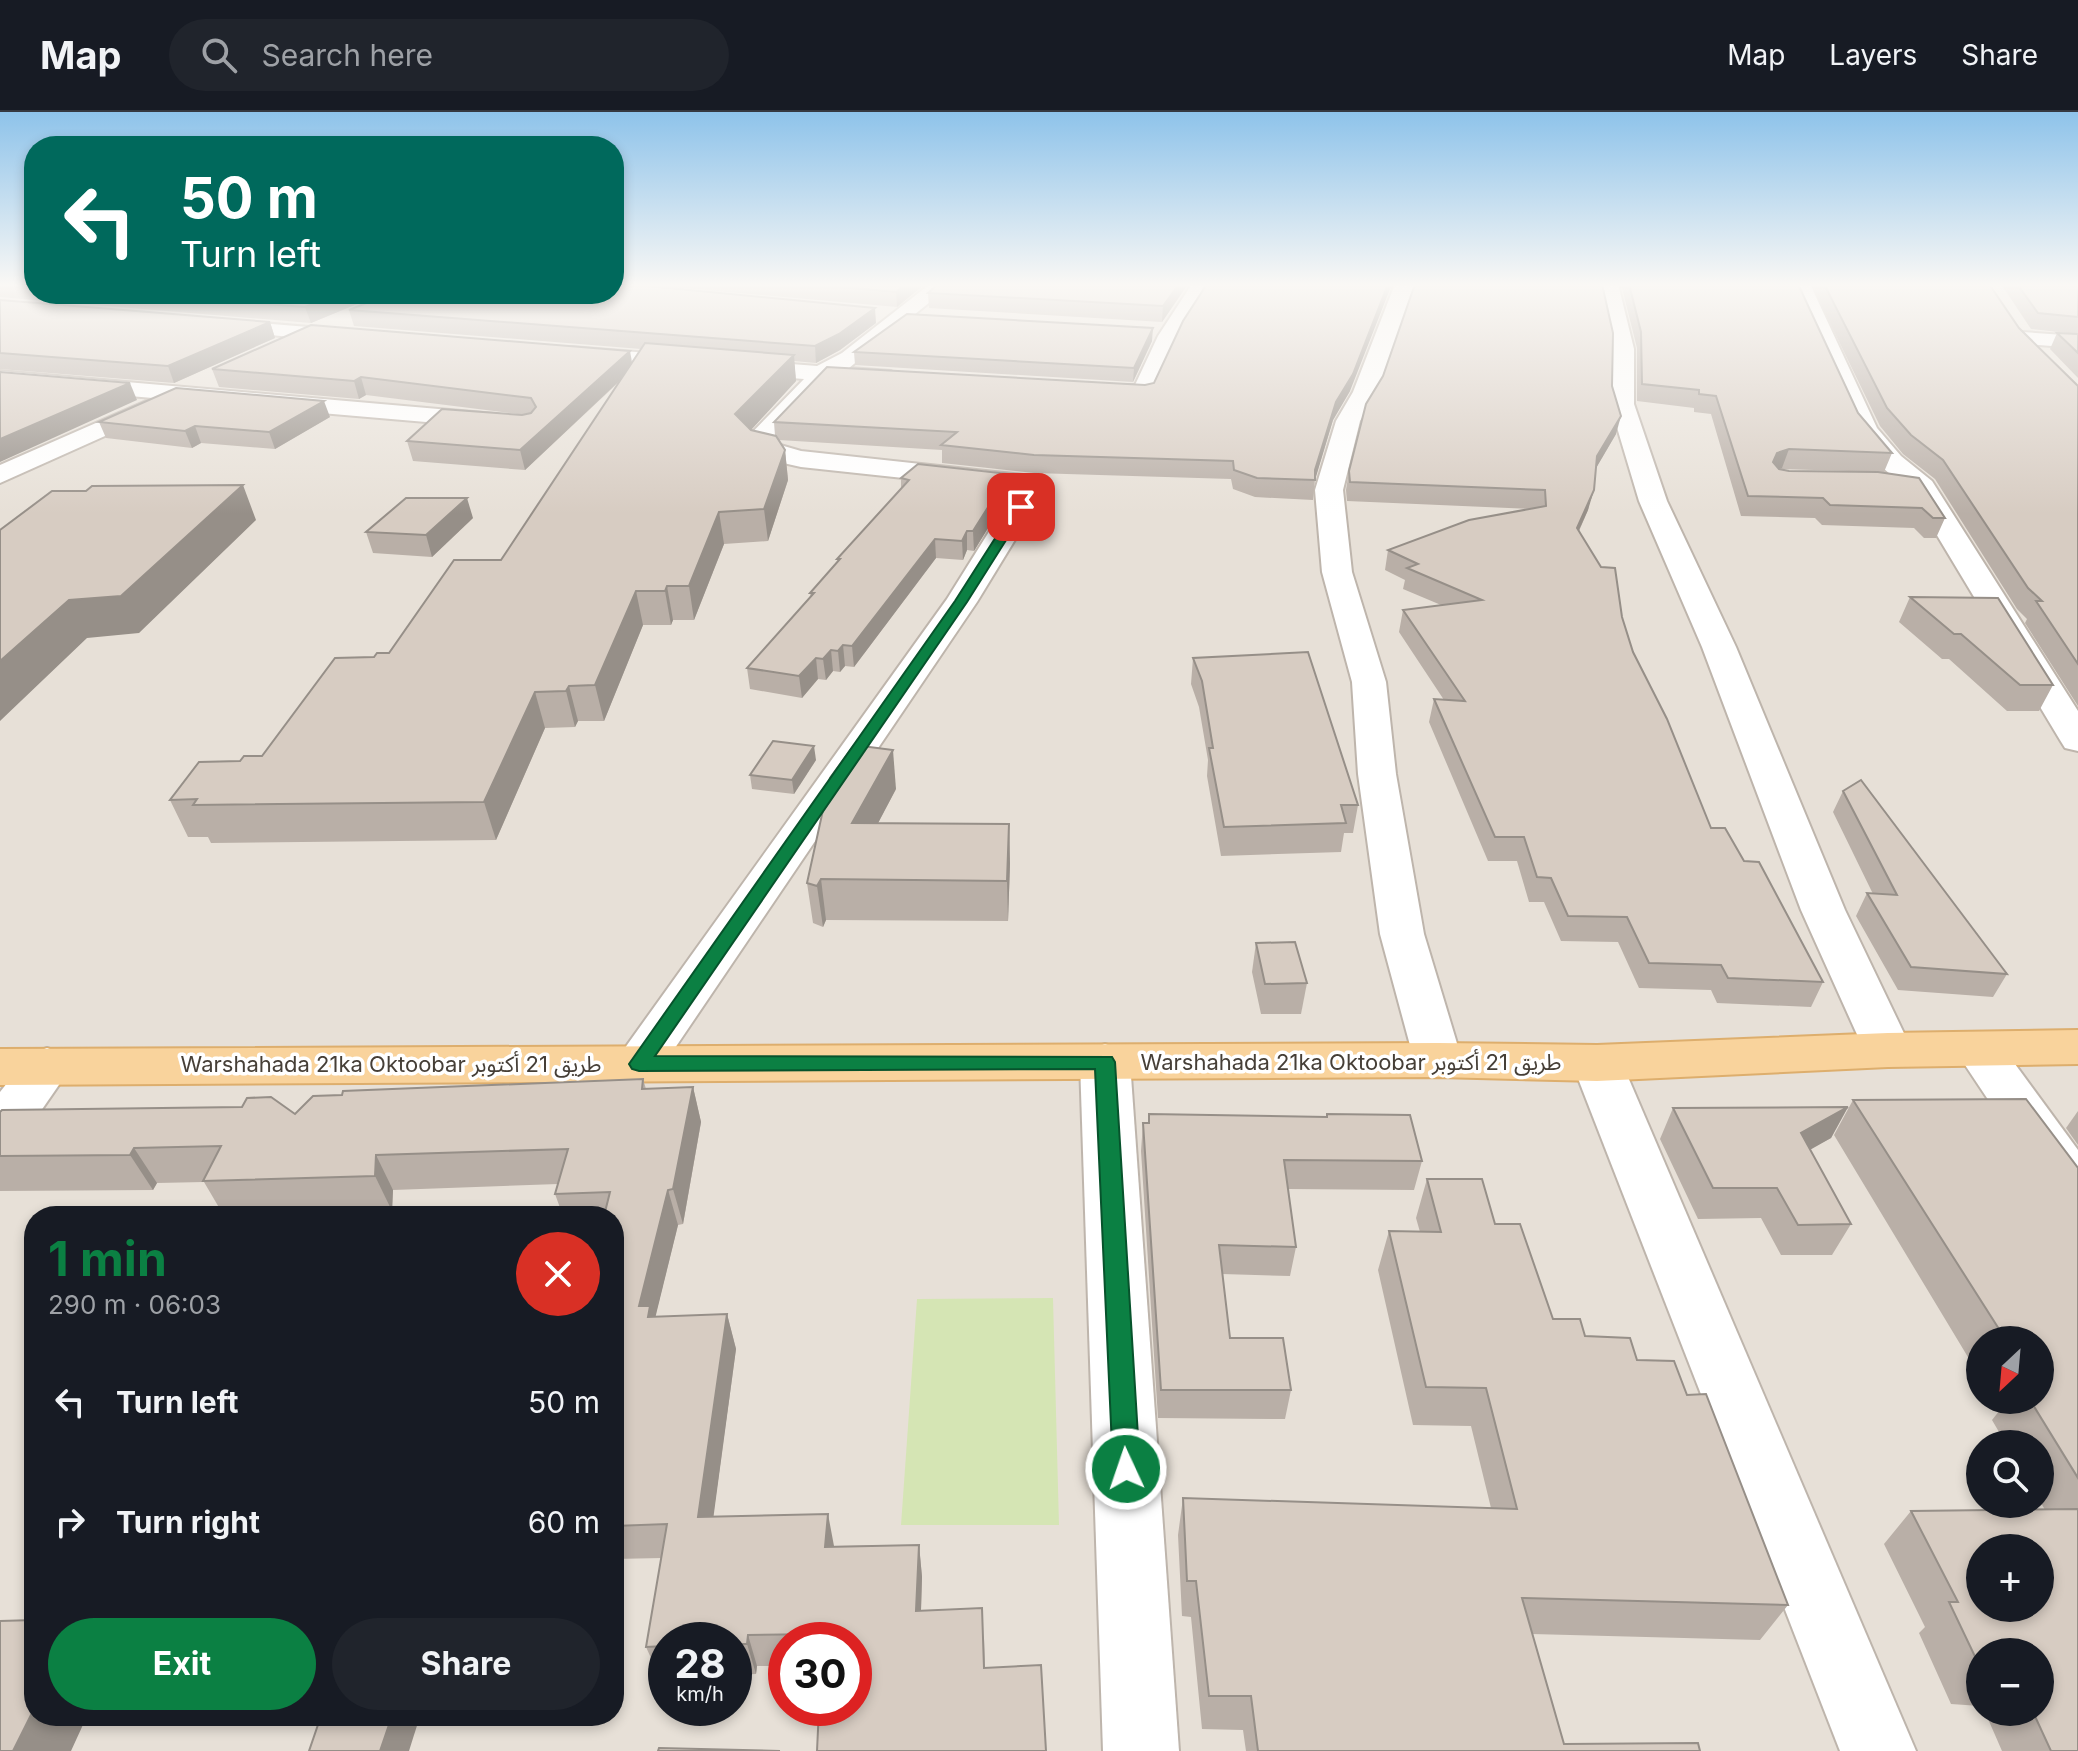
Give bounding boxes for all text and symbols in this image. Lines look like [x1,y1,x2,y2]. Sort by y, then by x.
search box [169,19,729,91]
text: Map [40,32,121,78]
icon: search [197,33,241,77]
text: Search here [261,37,433,73]
text: Map [1727,38,1785,72]
text: Layers [1829,38,1917,72]
text: Share [1961,38,2038,72]
text: 50 m [180,164,318,232]
icon: left [48,168,152,272]
text: Turn left [180,232,321,276]
pin [987,473,1055,541]
icon: arrive [999,485,1043,529]
street label: Warshahada 21ka Oktoobar طريق 21 أكتوبر [1141,1049,1561,1076]
street label: Warshahada 21ka Oktoobar طريق 21 أكتوبر [181,1051,601,1078]
text: 1 min [48,1229,167,1288]
button: close [516,1232,600,1316]
text: 290 m · 06:03 [48,1289,221,1320]
north arrow [1966,1326,2054,1414]
map controls [1966,1326,2054,1726]
icon: left [48,1380,92,1424]
text: Turn left [116,1384,238,1420]
text: 50 m [528,1384,600,1420]
position arrow [1084,1427,1168,1511]
button: search [1966,1430,2054,1518]
icon: right [48,1500,92,1544]
text: Turn right [116,1504,260,1540]
text: 60 m [528,1504,600,1540]
button: + [1966,1534,2054,1622]
button: Exit [48,1618,316,1710]
button: Share [332,1618,600,1710]
speed limit sign: 30 [768,1622,872,1726]
button: − [1966,1638,2054,1726]
text: 28 [674,1639,726,1688]
text: km/h [676,1682,724,1706]

